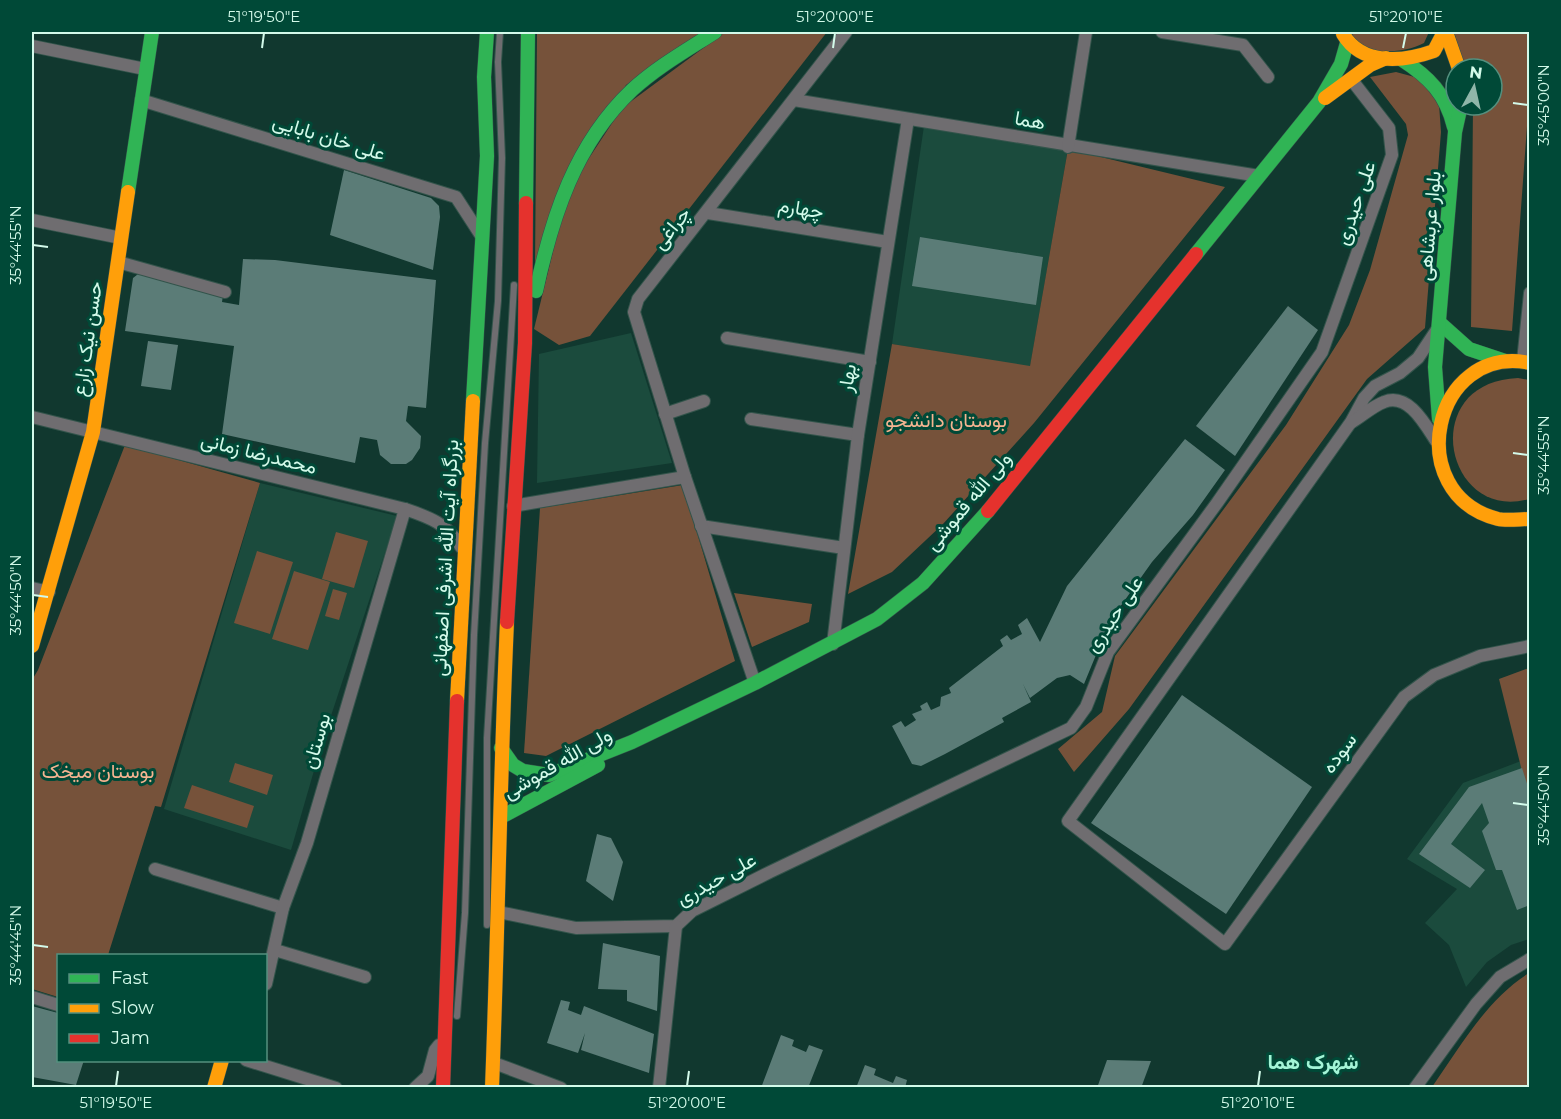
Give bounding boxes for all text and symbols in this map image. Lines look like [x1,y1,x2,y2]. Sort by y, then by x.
text: 51°19'50"E [228,7,300,26]
text: 51°20'00"E [796,7,874,26]
text: 51°20'10"E [1369,7,1443,26]
north arrow [1444,57,1504,117]
text: N [1468,62,1484,83]
text: 35°45'00"N [1534,64,1553,146]
street label: هما [1013,106,1047,134]
street label: علی خان بابایی [270,108,388,166]
street label: علی حیدری [1329,158,1381,248]
street label: بلوار عربشاهی [1412,170,1447,282]
street label: چهارم [776,193,825,225]
street label: چراغی [647,202,697,255]
text: 35°44'55"N [6,205,25,285]
street label: حسن نیک زارع [67,280,109,399]
street label: بهار [833,362,862,395]
park label: بوستان دانشجو [885,408,1007,433]
text: 35°44'55"N [1534,415,1553,495]
street label: محمدرضا زمانی [198,427,320,480]
street label: بزرگراه آیت الله اشرفی اصفهانی [427,439,464,677]
street label: ولی الله قموشی [920,447,1017,556]
text: 35°44'50"N [6,554,25,636]
street label: علی حیدری [1080,571,1149,657]
street label: بوستان [297,710,336,772]
street label: ولی الله قموشی [498,722,616,805]
street label: سوده [1316,728,1362,778]
park label: بوستان میخک [42,759,154,784]
text: 35°44'50"N [1534,764,1553,846]
street label: علی حیدری [672,847,760,912]
text: 35°44'45"N [6,905,25,985]
legend [57,954,267,1062]
text: Fast [111,967,149,989]
text: Slow [111,997,154,1019]
text: Jam [110,1027,150,1049]
district label: شهرک هما [1268,1049,1358,1075]
text: 51°19'50"E [80,1093,152,1112]
text: 51°20'00"E [648,1093,726,1112]
text: 51°20'10"E [1221,1093,1295,1112]

